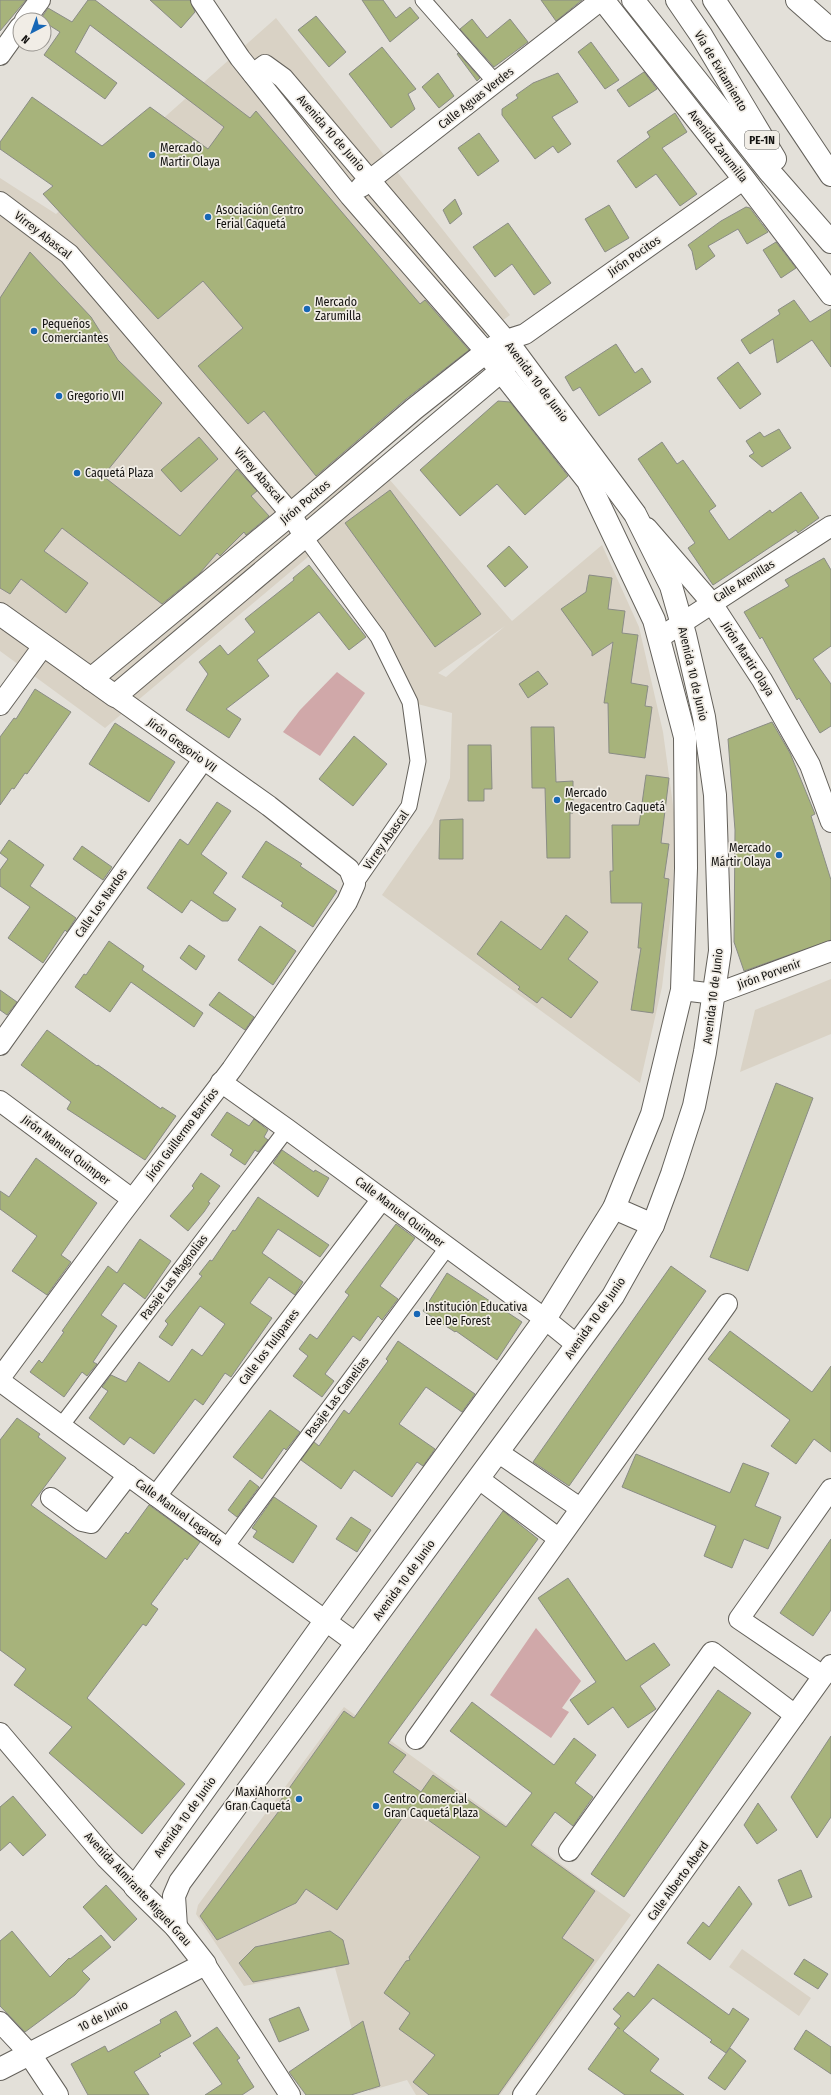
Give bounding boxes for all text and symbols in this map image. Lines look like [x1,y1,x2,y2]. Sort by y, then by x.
north arrow [12,12,52,52]
street label: Vía de Evitamiento [692,28,750,114]
text: N [19,32,33,46]
street label: Calle Aguas Verdes [436,64,516,132]
street label: Avenida 10 de Junio [294,92,368,174]
street label: Avenida Zarumilla [685,107,751,185]
road number: PE-1N [745,131,779,149]
place label: Mercado Martir Olaya [160,141,220,169]
marker: Mercado Martir Olaya [147,150,157,160]
place label: Asociación Centro Ferial Caquetá [216,203,304,231]
street label: Virrey Abascal [12,208,74,262]
marker: Asociación Centro Ferial Caquetá [203,212,213,222]
street label: Jirón Pocitos [605,233,663,279]
place label: Mercado Zarumilla [315,295,361,323]
marker: Mercado Zarumilla [302,304,312,314]
place label: Pequeños Comerciantes [42,317,108,345]
marker: Pequeños Comerciantes [29,326,39,336]
street label: Avenida 10 de Junio [502,339,572,425]
place label: Gregorio VII [67,389,124,403]
marker: Gregorio VII [54,391,64,401]
street label: Virrey Abascal [231,444,287,506]
place label: Caquetá Plaza [85,466,154,480]
marker: Caquetá Plaza [72,468,82,478]
street label: Jirón Pocitos [277,477,333,527]
street label: Calle Arenillas [711,557,777,605]
street label: Jirón Martir Olaya [719,619,777,699]
street label: Avenida 10 de Junio [675,626,711,722]
street label: Jirón Gregorio VII [144,715,220,775]
place label: Mercado Megacentro Caquetá [565,786,665,814]
marker: Mercado Megacentro Caquetá [552,795,562,805]
street label: Virrey Abascal [361,808,411,872]
place label: Mercado Mártir Olaya [711,841,771,869]
marker: Mercado Mártir Olaya [774,850,784,860]
street label: Calle Los Nardos [72,866,130,940]
street label: Avenida 10 de Junio [700,947,726,1045]
street label: Jirón Porvenir [735,956,804,992]
street label: Jirón Guillermo Barrios [143,1085,221,1183]
street label: Jirón Manuel Quimper [19,1112,114,1188]
street label: Calle Manuel Quimper [353,1174,448,1251]
street label: Pasaje Las Magnolias [138,1232,210,1322]
street label: Avenida 10 de Junio [562,1275,628,1361]
place label: Institución Educativa Lee De Forest [425,1300,527,1328]
street label: Calle los Tulipanes [236,1306,302,1388]
marker: Institución Educativa Lee De Forest [412,1309,422,1319]
street label: Pasaje Las Camelias [302,1354,372,1440]
street label: Calle Manuel Legarda [133,1476,225,1548]
street label: Avenida 10 de Junio [370,1537,438,1623]
street label: Avenida 10 de Junio [151,1774,219,1860]
place label: MaxiAhorro Gran Caquetá [225,1785,291,1813]
place label: Centro Comercial Gran Caquetá Plaza [384,1792,478,1820]
marker: MaxiAhorro Gran Caquetá [294,1794,304,1804]
marker: Centro Comercial Gran Caquetá Plaza [371,1801,381,1811]
street label: Avenida Almirante Miguel Grau [82,1829,194,1949]
street label: Calle Alberto Aberd [645,1839,711,1923]
street label: 10 de Junio [76,1997,130,2035]

